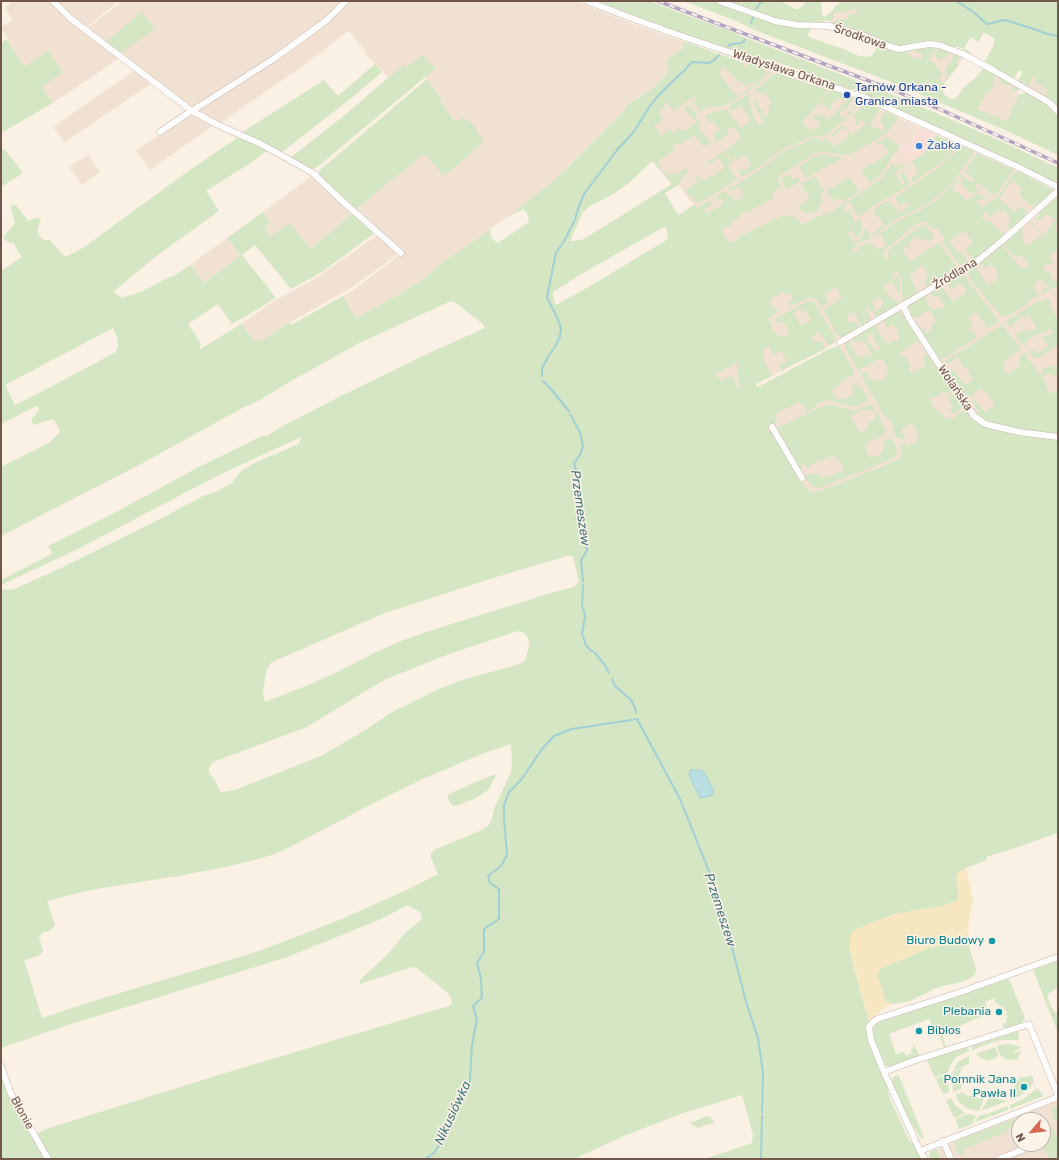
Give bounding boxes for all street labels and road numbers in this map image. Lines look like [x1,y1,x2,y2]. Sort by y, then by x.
street label: Środkowa [832,21,888,53]
street label: Władysława Orkana [731,47,837,93]
street label: Źródlana [930,255,980,293]
street label: Wolańska [935,362,975,414]
street label: Błonie [7,1094,37,1132]

